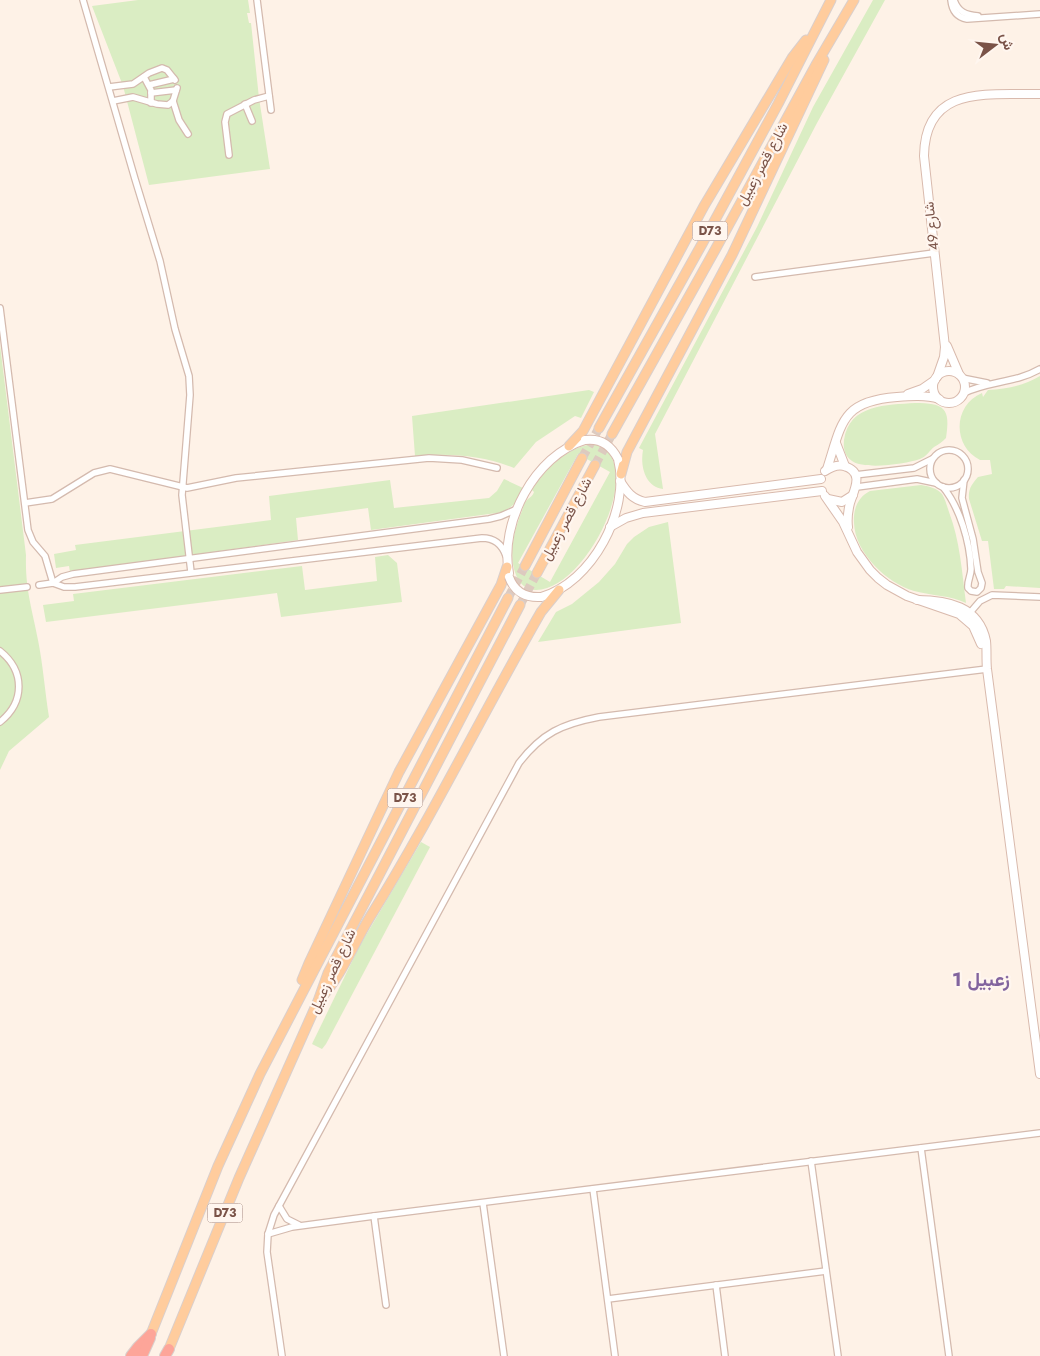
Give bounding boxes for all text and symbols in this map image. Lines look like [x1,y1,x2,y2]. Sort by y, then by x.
north arrow [970,20,1020,70]
text: ش [996,31,1019,52]
street label: شارع قصر زعبيل [732,119,793,209]
street label: شارع 49 [919,201,944,251]
road number: D73 [692,222,728,240]
street label: شارع قصر زعبيل [536,474,597,564]
road number: D73 [388,788,422,808]
street label: شارع قصر زعبيل [304,925,361,1017]
district label: زعبيل 1 [952,966,1010,993]
road number: D73 [208,1204,242,1222]

